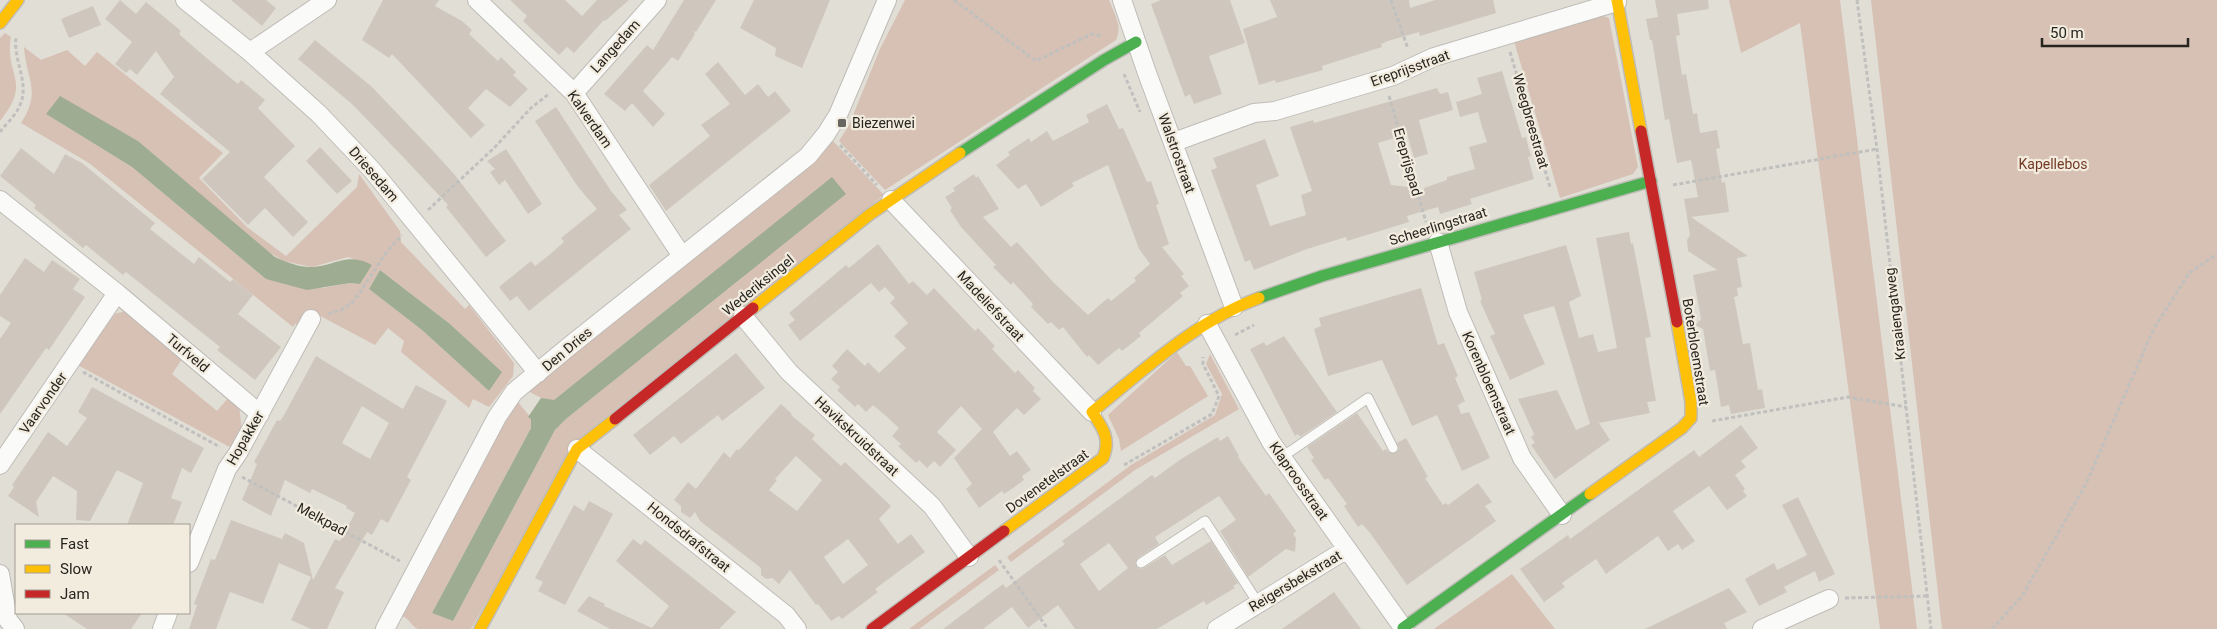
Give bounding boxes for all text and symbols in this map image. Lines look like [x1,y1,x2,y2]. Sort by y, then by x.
scale bar [2042,15,2188,47]
street label: Langedam [587,16,643,76]
text: 50 m [2050,24,2084,42]
street label: Ereprijsstraat [1368,46,1452,90]
street label: Weegbreestraat [1510,72,1552,171]
street label: Kalverdam [564,87,616,151]
street label: Walstrostraat [1155,111,1199,195]
place label: Biezenwei [852,115,915,131]
marker: Biezenwei [836,117,848,129]
street label: Ereprijspad [1391,126,1425,198]
street label: Driesedam [346,143,402,205]
park label: Kapellebos [2019,156,2088,172]
street label: Scheerlingstraat [1387,203,1489,248]
street label: Wederiksingel [719,251,797,319]
street label: Kraaiengatweg [1881,267,1909,361]
street label: Madeliefstraat [954,268,1028,345]
street label: Boterbloemstraat [1680,297,1712,407]
street label: Den Dries [539,324,595,374]
street label: Korenbloemstraat [1459,329,1519,438]
street label: Turfveld [163,331,213,375]
street label: Vaarvonder [16,369,70,437]
street label: Havikskruidstraat [812,393,903,479]
street label: Hopakker [223,408,267,468]
street label: Klaproosstraat [1266,439,1332,523]
street label: Dovenetelstraat [1003,446,1092,516]
street label: Melkpad [295,499,349,539]
street label: Hondsdrafstraat [644,499,734,575]
legend [15,524,190,614]
text: Fast [60,535,89,553]
street label: Reigersbekstraat [1246,547,1345,615]
text: Slow [60,560,92,578]
text: Jam [60,585,90,603]

